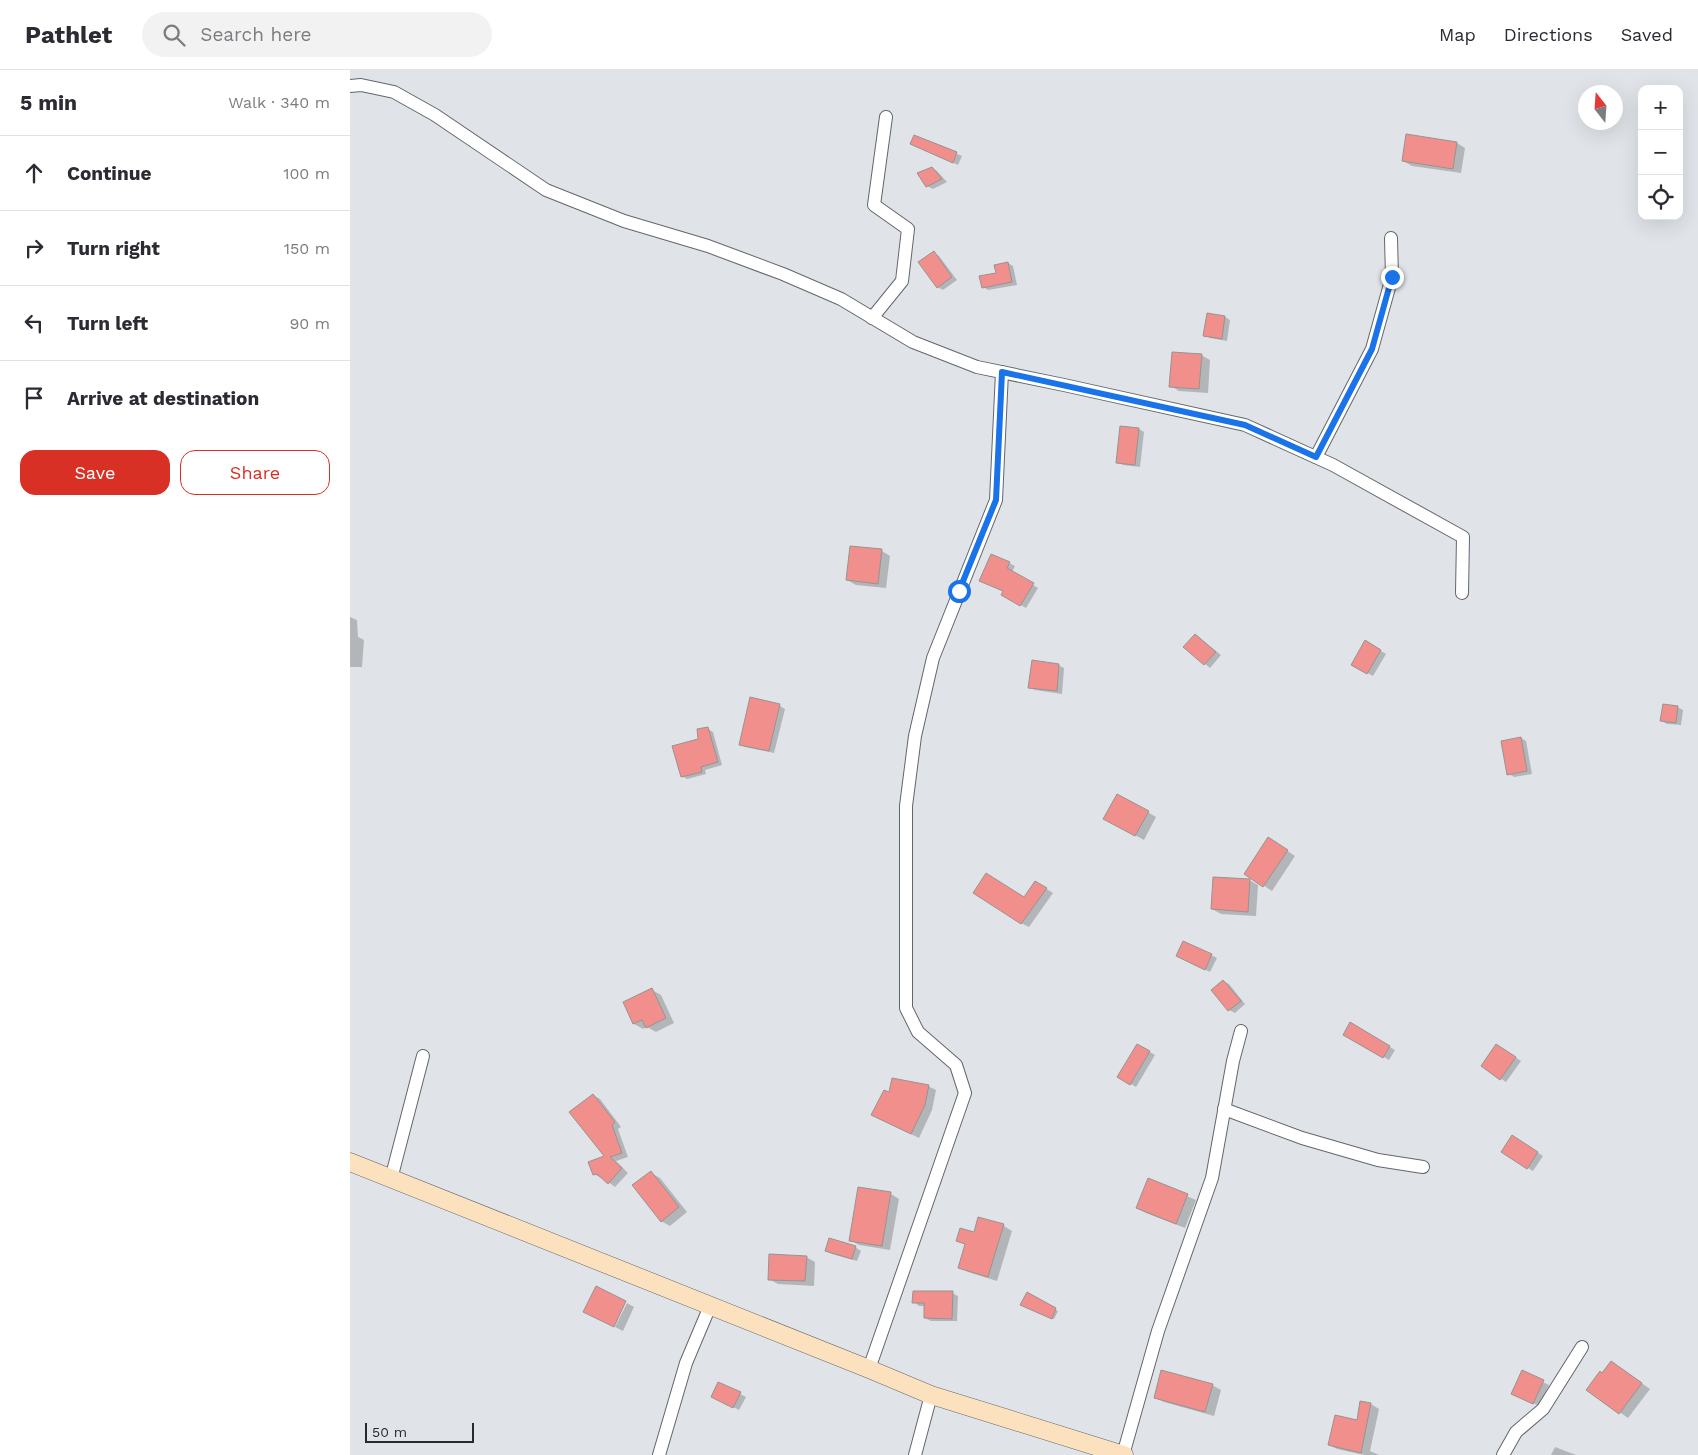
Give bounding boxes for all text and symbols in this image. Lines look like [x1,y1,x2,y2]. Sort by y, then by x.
search box [142,12,492,57]
text: Pathlet [25,21,112,49]
icon: search [160,21,188,49]
text: Search here [200,23,312,46]
text: Map [1439,24,1476,45]
text: Directions [1504,24,1593,45]
text: Saved [1621,24,1673,45]
north arrow [1578,85,1623,130]
map controls [1638,85,1683,220]
button: + [1638,85,1683,130]
text: 5 min [20,90,77,115]
text: Walk · 340 m [228,93,330,112]
button: − [1638,130,1683,175]
icon: ahead [20,159,48,187]
text: Continue [67,162,151,185]
text: 100 m [283,164,330,183]
button: locate [1638,175,1683,220]
icon: right [20,234,48,262]
text: Turn right [67,237,160,260]
text: 150 m [284,239,330,258]
route end [1381,266,1404,289]
icon: left [20,309,48,337]
text: Turn left [67,312,148,335]
text: 90 m [289,314,330,333]
icon: arrive [20,384,48,412]
text: Arrive at destination [67,387,259,410]
button: Save [20,450,170,495]
button: Share [180,450,330,495]
route start [948,580,971,603]
scale bar [365,1420,474,1443]
text: 50 m [372,1424,407,1440]

